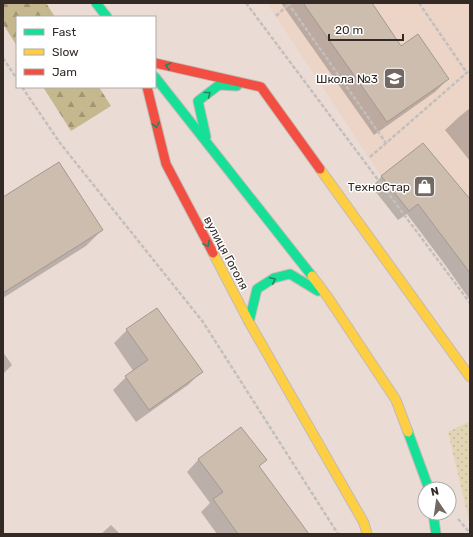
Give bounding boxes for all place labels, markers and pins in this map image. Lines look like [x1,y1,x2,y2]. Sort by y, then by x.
school or university icon: Школа №3 [381,66,407,92]
place label: Школа №3 [316,72,378,86]
shop icon: ТехноСтар [412,174,438,200]
place label: ТехноСтар [348,180,410,194]

